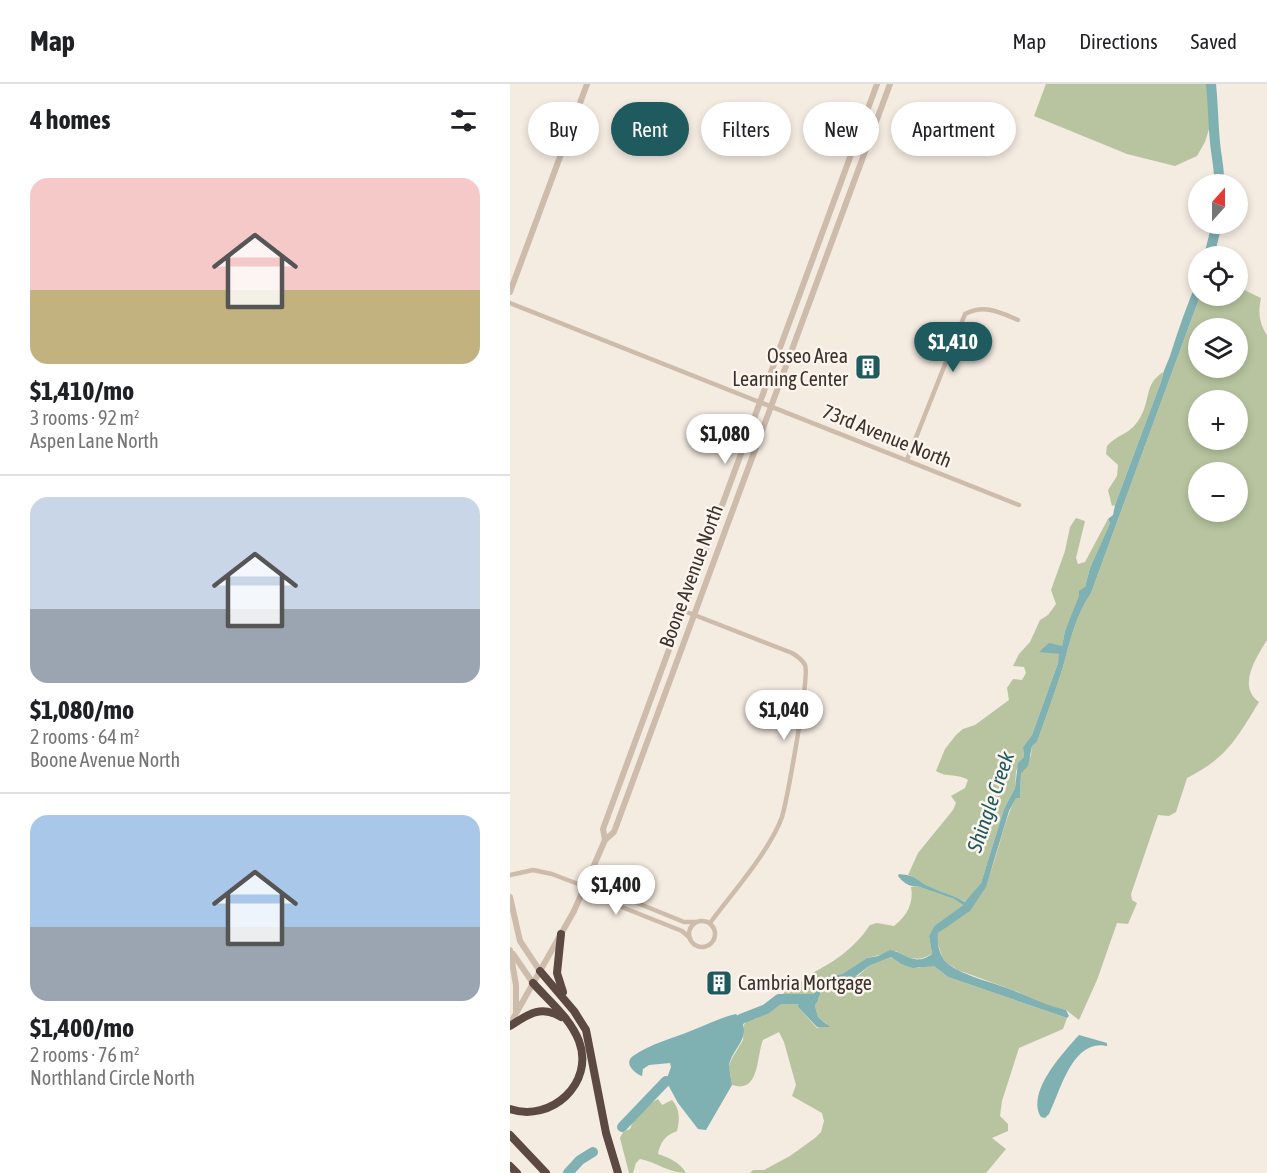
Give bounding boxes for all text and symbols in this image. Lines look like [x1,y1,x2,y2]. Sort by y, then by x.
text: Map [30,25,75,57]
text: Map [1012,29,1046,53]
text: Directions [1079,29,1158,53]
text: Saved [1191,29,1237,53]
chip: Buy [528,102,599,156]
chip: Rent [611,102,689,156]
chip: Filters [701,102,791,156]
chip: New [803,102,879,156]
chip: Apartment [891,102,1016,156]
icon: filters [447,104,480,137]
text: 4 homes [30,105,110,135]
north arrow [1188,174,1248,234]
map controls [1188,174,1248,522]
icon: home [201,217,309,325]
button: locate [1188,246,1248,306]
button: layers [1188,318,1248,378]
pin: $1,410 [904,322,1002,373]
text: $1,410 [928,330,978,353]
place label: Osseo Area Learning Center [732,344,849,390]
building icon: Osseo Area Learning Center [853,352,883,382]
text: $1,410/mo [30,376,134,406]
button: + [1188,390,1248,450]
street label: 73rd Avenue North [819,399,955,472]
text: 3 rooms · 92 m² [30,406,140,429]
pin: $1,080 [676,414,774,465]
text: $1,080 [700,422,750,445]
text: Aspen Lane North [30,429,159,452]
button: − [1188,462,1248,522]
street label: Boone Avenue North [654,501,727,650]
icon: home [201,536,309,644]
pin: $1,040 [735,690,833,741]
text: $1,080/mo [30,695,134,725]
text: $1,040 [759,698,809,721]
text: 2 rooms · 64 m² [30,725,140,748]
text: Boone Avenue North [30,748,180,771]
water label: Shingle Creek [961,748,1019,856]
icon: home [201,854,309,962]
pin: $1,400 [567,865,665,916]
text: $1,400 [591,873,641,896]
building icon: Cambria Mortgage [704,968,734,998]
place label: Cambria Mortgage [738,971,872,994]
text: $1,400/mo [30,1013,134,1043]
text: 2 rooms · 76 m² [30,1043,140,1066]
text: Northland Circle North [30,1066,195,1089]

